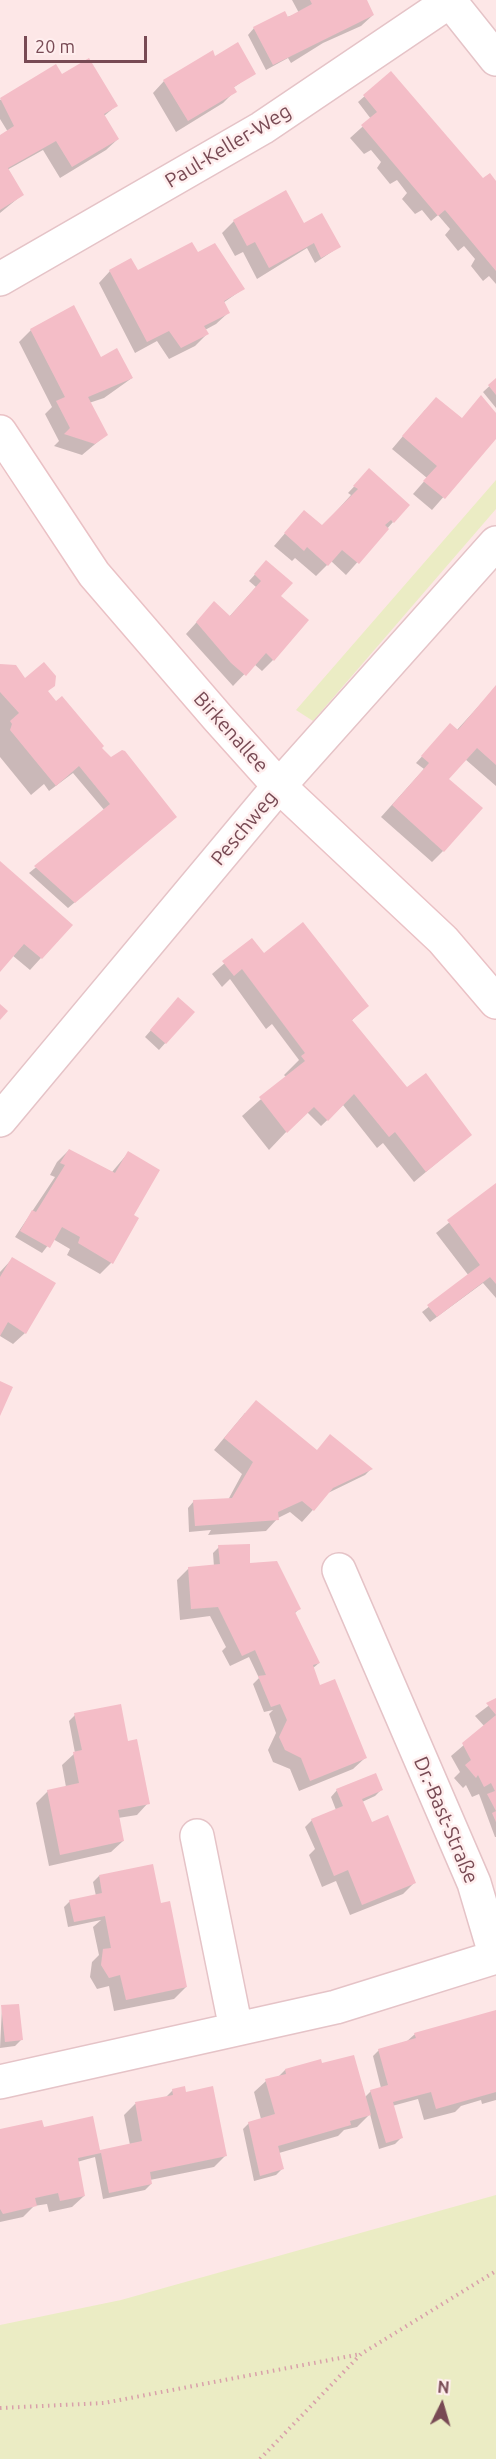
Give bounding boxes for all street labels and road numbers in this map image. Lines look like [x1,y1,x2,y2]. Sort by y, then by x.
street label: Paul-Keller-Weg [161,99,295,193]
street label: Birkenallee [189,687,273,777]
street label: Peschweg [206,786,282,870]
street label: Dr.-Bast-Straße [408,1753,484,1887]

